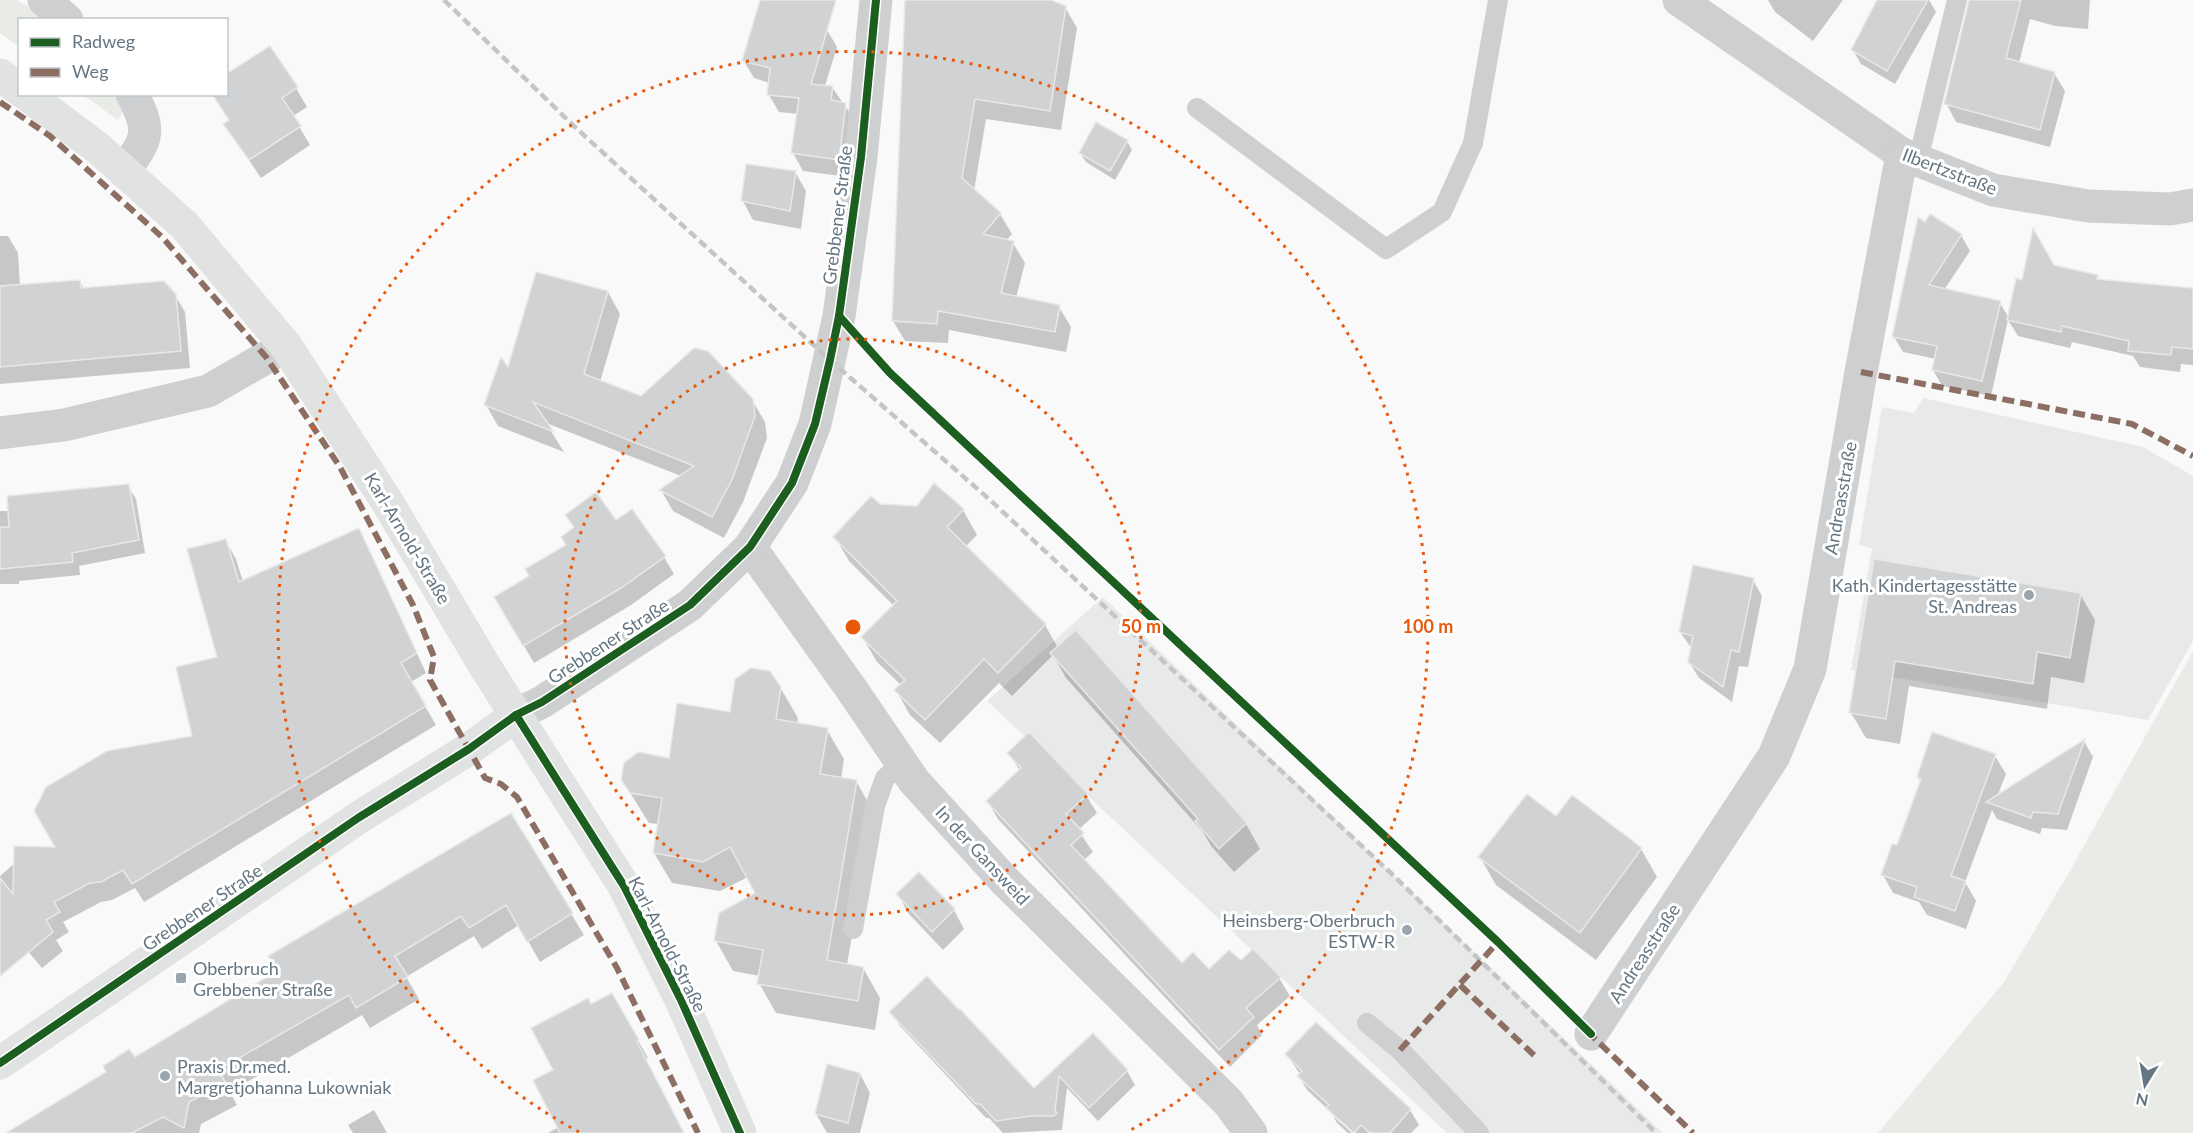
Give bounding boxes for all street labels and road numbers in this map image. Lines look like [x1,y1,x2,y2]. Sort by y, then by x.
street label: Ilbertzstraße [1900,143,2000,199]
street label: Grebbener Straße [818,144,856,286]
street label: Andreasstraße [1819,440,1861,556]
street label: Karl-Arnold-Straße [360,468,456,608]
street label: Grebbener Straße [543,594,673,688]
street label: In der Gansweid [931,801,1035,909]
street label: Grebbener Straße [138,859,266,955]
street label: Karl-Arnold-Straße [624,872,712,1016]
street label: Andreasstraße [1604,899,1684,1007]

